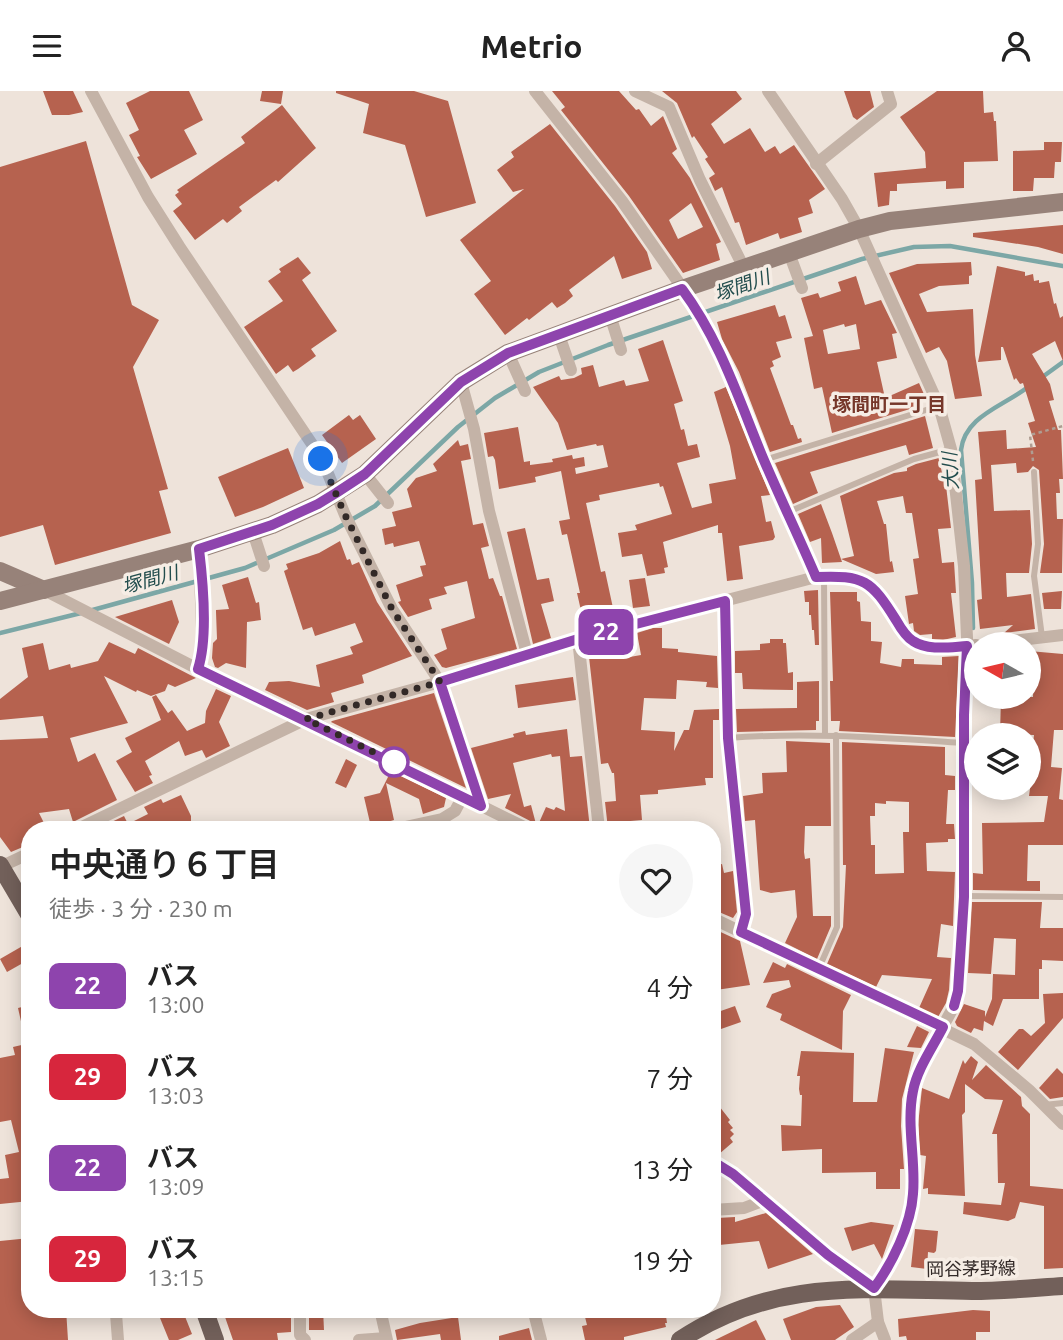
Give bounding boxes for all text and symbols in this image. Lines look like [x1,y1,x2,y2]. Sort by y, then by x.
icon: menu [28,27,66,65]
icon: person [997,27,1035,65]
text: Metrio [480,28,583,64]
water label: 塚間川 [711,265,774,305]
district label: 塚間町一丁目 [832,393,946,415]
your location [303,441,338,476]
water label: 大川 [938,449,962,491]
water label: 塚間川 [120,560,182,597]
line badge: 22 [574,609,638,655]
text: 22 [592,618,620,645]
north arrow [964,632,1041,709]
map controls [964,632,1041,800]
button: layers [964,723,1041,800]
unlabelled marker [379,747,409,777]
button: heart [619,844,693,918]
text: 中央通り６丁目 [49,845,280,882]
text: 徒歩 · 3 分 · 230 m [49,896,233,921]
text: バス [147,961,199,990]
text: 22 [74,972,101,999]
text: 4 分 [646,973,693,1002]
text: 13:00 [147,992,205,1017]
text: バス [147,1052,199,1081]
text: 29 [74,1063,101,1090]
text: 7 分 [646,1064,693,1093]
text: 13:03 [147,1083,205,1108]
text: バス [147,1143,199,1172]
text: 22 [74,1154,101,1181]
text: 13 分 [632,1155,693,1184]
text: 13:09 [147,1174,205,1199]
text: バス [147,1234,199,1263]
text: 29 [74,1245,101,1272]
text: 19 分 [632,1246,693,1275]
street label: 岡谷茅野線 [926,1257,1016,1279]
text: 13:15 [147,1265,205,1290]

